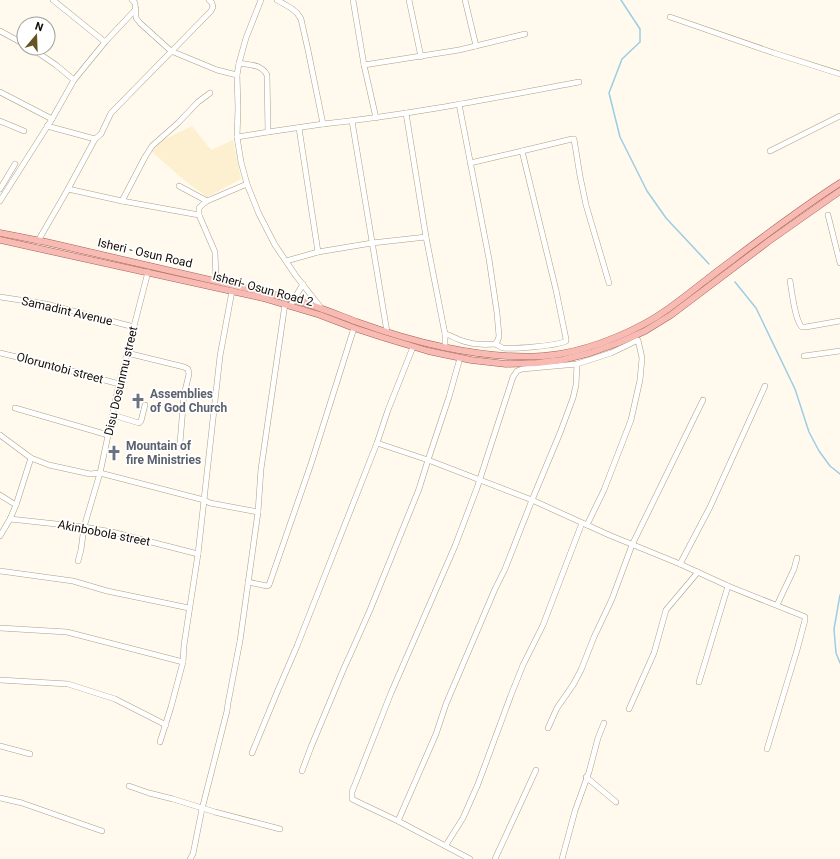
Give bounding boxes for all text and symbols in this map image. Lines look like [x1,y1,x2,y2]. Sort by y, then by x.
north arrow [16,16,56,56]
text: N [33,20,45,35]
street label: Isheri - Osun Road [96,235,194,271]
street label: Isheri- Osun Road 2 [211,269,315,309]
street label: Samadint Avenue [20,294,114,328]
street label: Disu Dosunmu street [102,325,140,437]
street label: Oloruntobi street [15,350,105,386]
place label: Assemblies of God Church [150,387,228,415]
church icon: Assemblies of God Church [129,392,147,410]
place label: Mountain of fire Ministries [126,439,201,467]
church icon: Mountain of fire Ministries [105,444,123,462]
street label: Akinbobola street [57,517,151,549]

